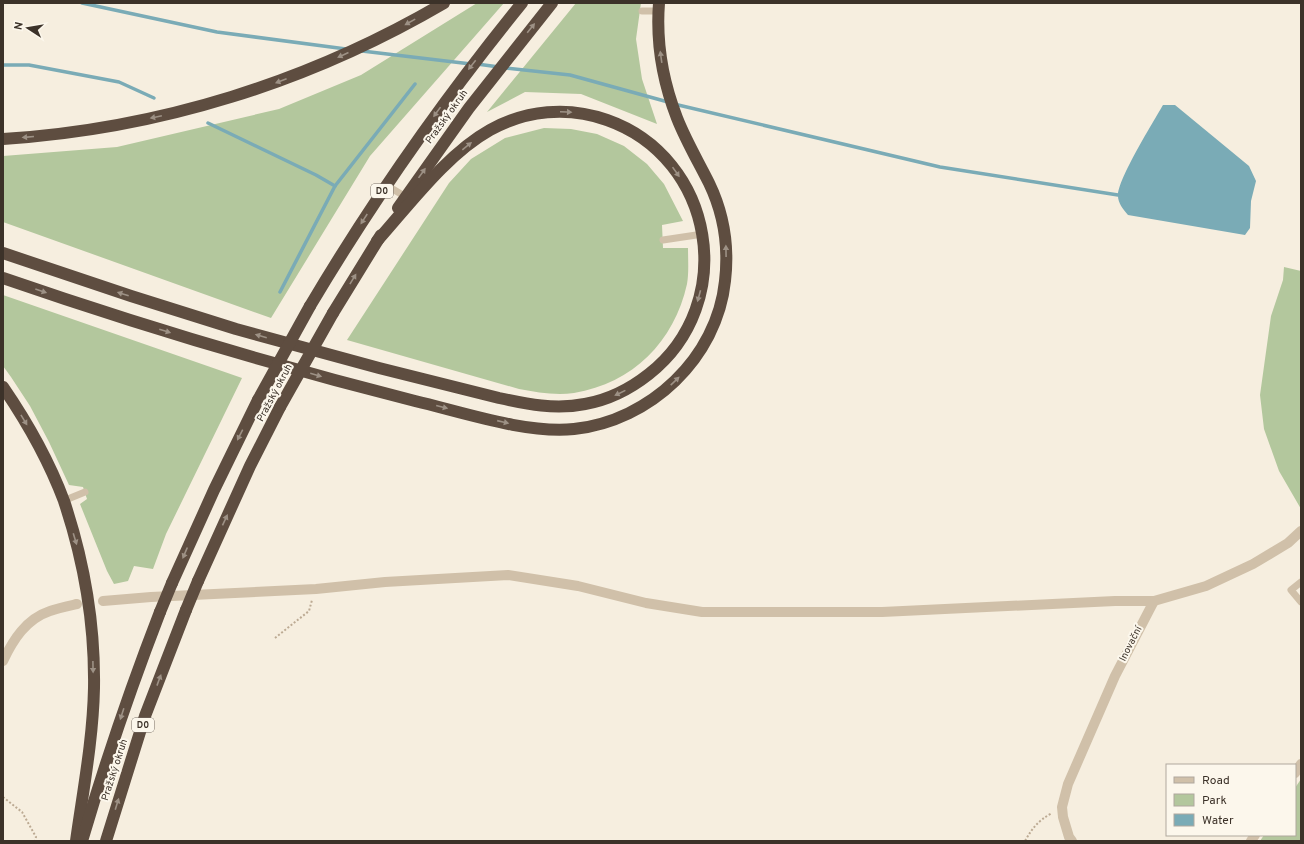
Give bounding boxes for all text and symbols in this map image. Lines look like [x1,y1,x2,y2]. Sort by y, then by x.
north arrow [8,8,48,48]
one-way arrow [404,19,416,26]
text: N [12,21,27,31]
one-way arrow [527,22,536,33]
one-way arrow [658,51,664,63]
one-way arrow [337,52,349,58]
one-way arrow [468,60,477,71]
one-way arrow [274,78,286,84]
street label: Pražský okruh [423,87,471,147]
one-way arrow [433,107,441,117]
one-way arrow [560,108,572,115]
one-way arrow [150,115,162,121]
one-way arrow [22,133,34,140]
one-way arrow [462,142,472,151]
one-way arrow [672,167,680,178]
one-way arrow [418,168,426,179]
road number: D0 [371,184,393,198]
one-way arrow [360,214,368,224]
one-way arrow [723,244,729,257]
one-way arrow [350,273,357,285]
one-way arrow [35,288,47,294]
one-way arrow [696,289,702,302]
one-way arrow [117,291,129,297]
one-way arrow [159,328,171,334]
one-way arrow [255,333,267,339]
street label: Pražský okruh [254,362,296,424]
one-way arrow [311,372,323,378]
one-way arrow [670,376,680,386]
one-way arrow [614,390,625,396]
one-way arrow [436,405,448,411]
one-way arrow [20,415,28,425]
one-way arrow [496,420,509,426]
one-way arrow [237,429,244,441]
one-way arrow [222,515,228,526]
one-way arrow [72,533,78,545]
one-way arrow [182,547,188,559]
street label: Inovační [1117,623,1146,664]
one-way arrow [90,661,96,674]
one-way arrow [156,674,162,686]
one-way arrow [119,708,125,720]
road number: D0 [132,718,154,732]
street label: Pražský okruh [99,738,131,802]
legend [1166,764,1296,836]
text: Road [1202,773,1230,789]
text: Park [1202,793,1227,809]
one-way arrow [114,797,120,809]
text: Water [1202,813,1234,829]

